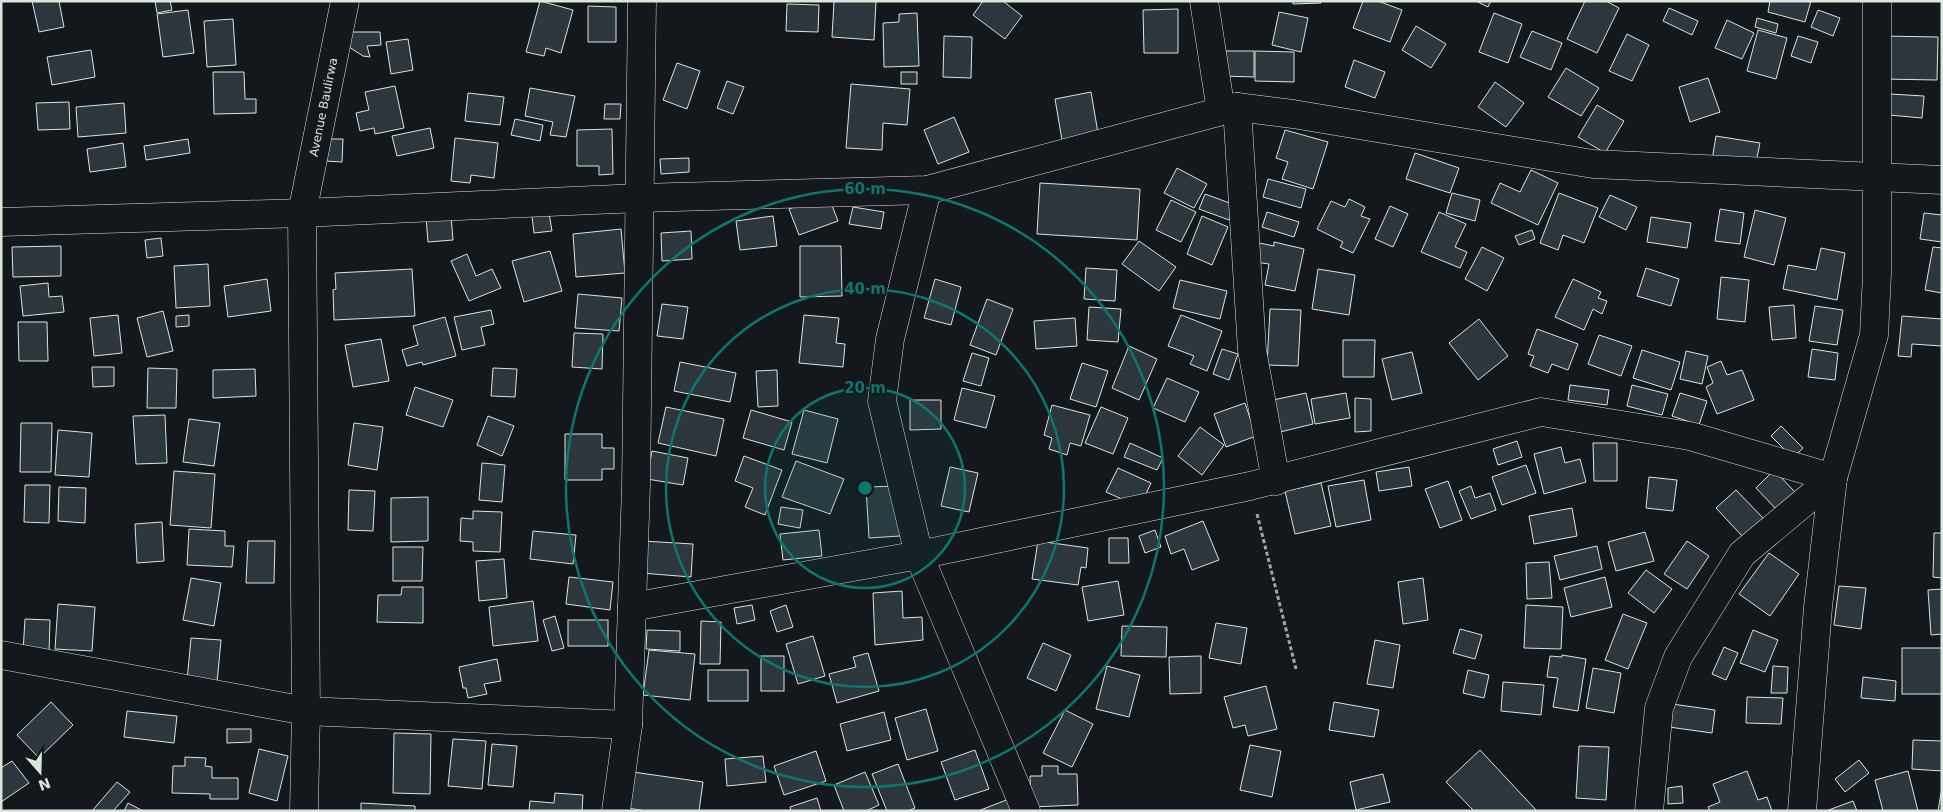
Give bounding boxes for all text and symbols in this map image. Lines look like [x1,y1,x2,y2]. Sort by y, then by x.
street label: Avenue Baulirwa [307,57,340,158]
text: 60 m [844,180,886,198]
text: 40 m [844,280,886,298]
text: 20 m [844,379,886,397]
centre of rings [856,479,874,497]
north arrow [15,747,65,797]
text: N [36,775,53,794]

